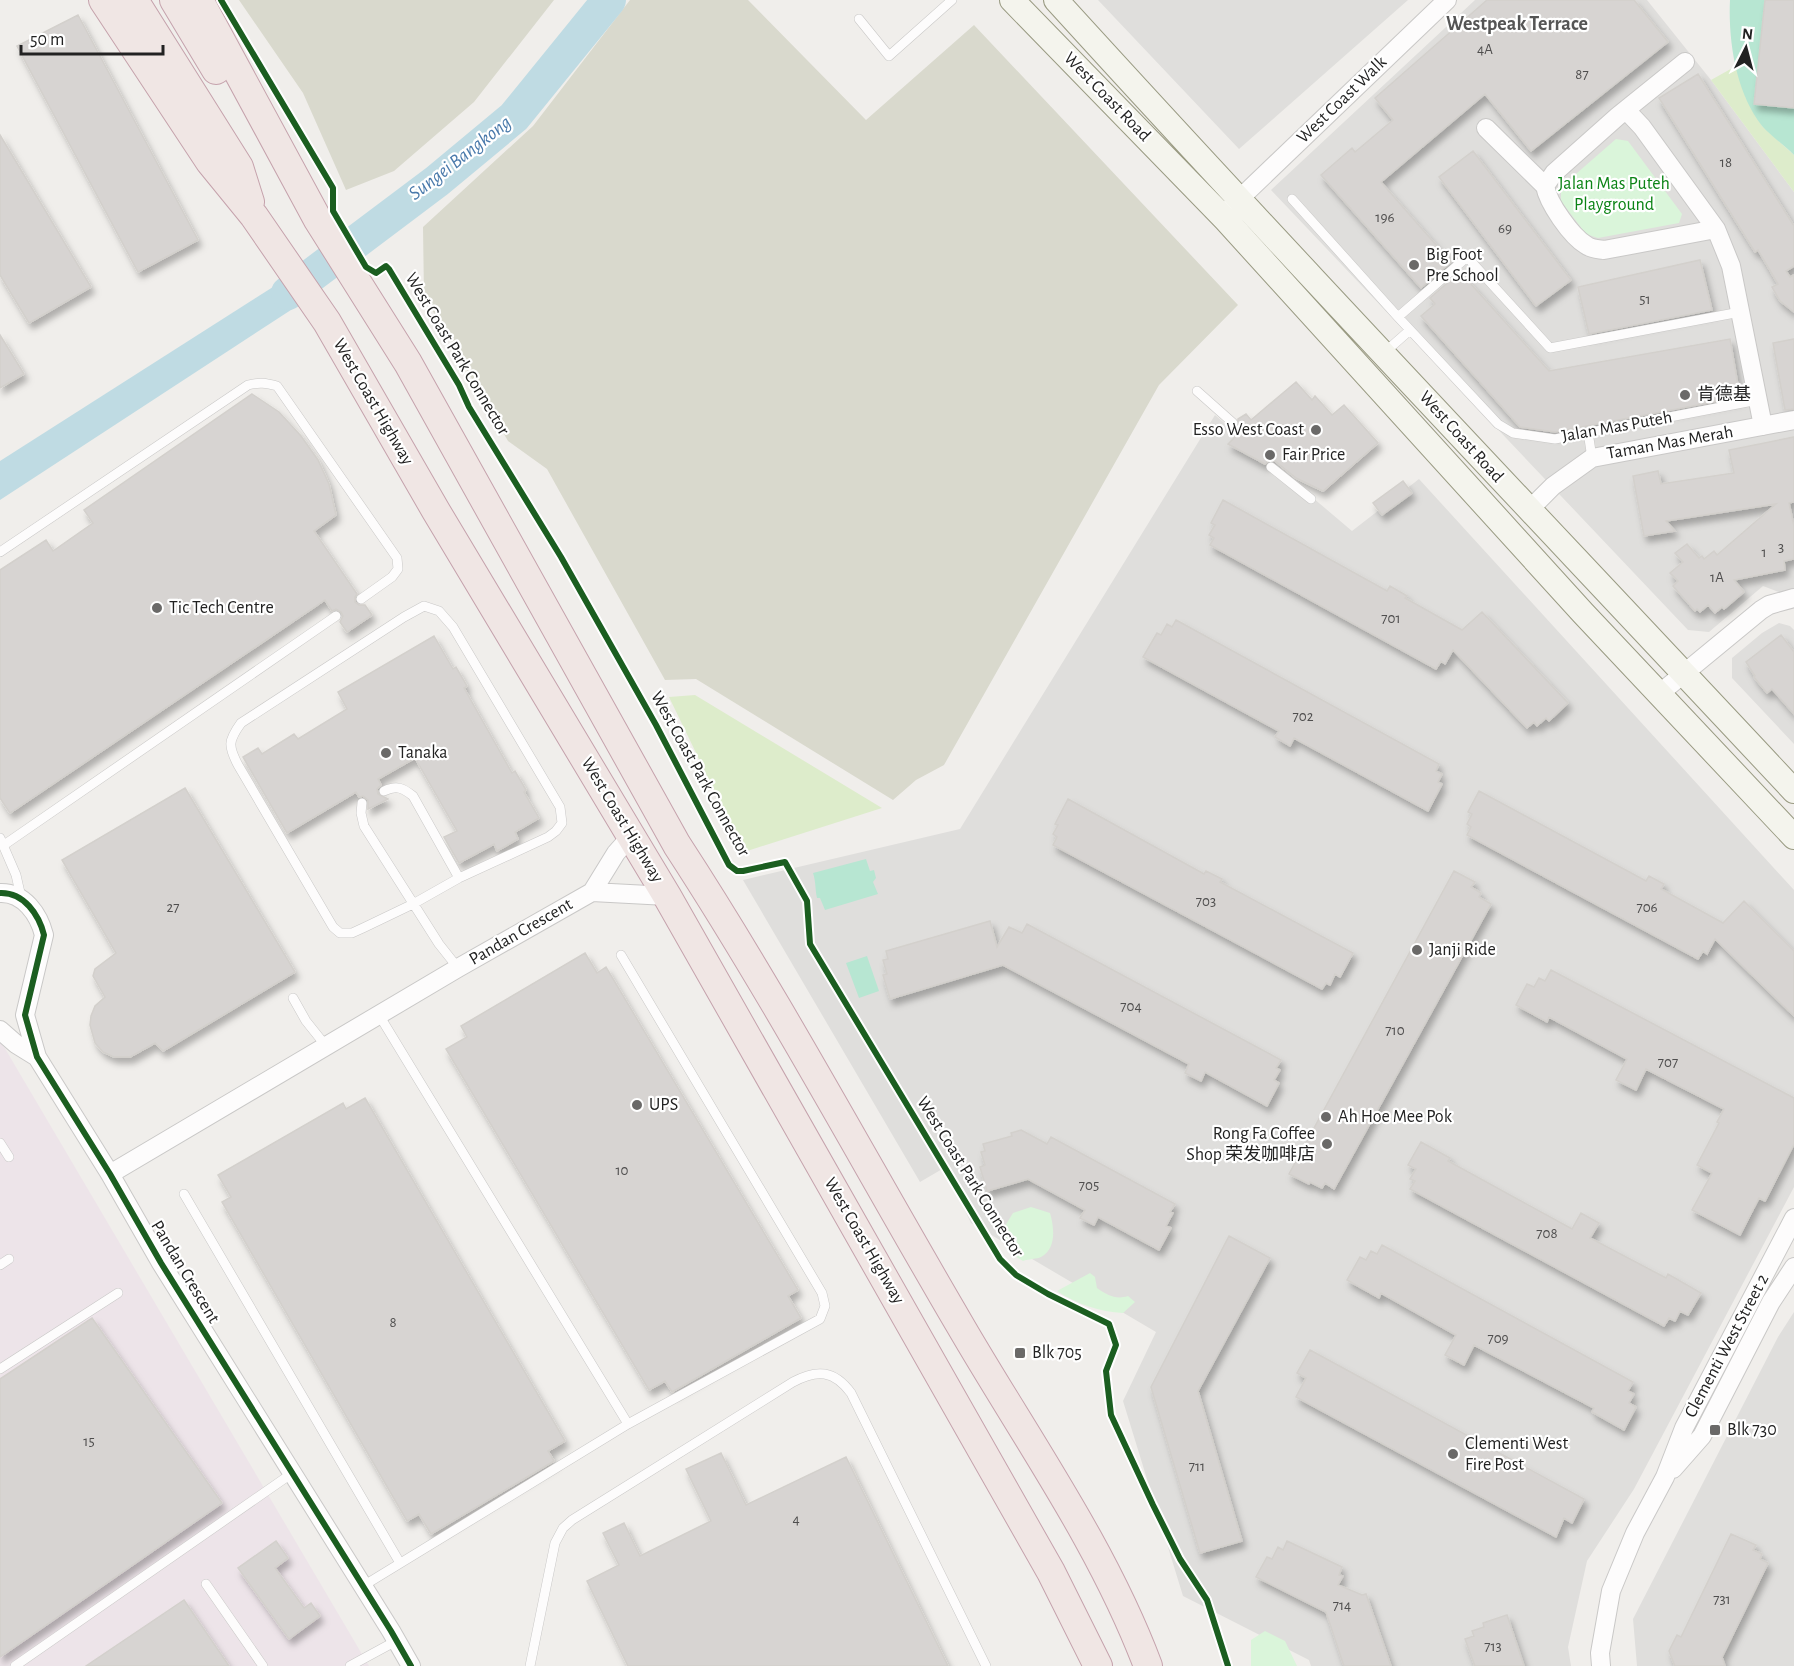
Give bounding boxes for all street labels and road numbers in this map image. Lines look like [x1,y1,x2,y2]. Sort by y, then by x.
street label: West Coast Road [1060,49,1154,145]
street label: West Coast Walk [1294,52,1391,147]
street label: West Coast Park Connector [401,270,513,438]
street label: West Coast Highway [330,336,417,468]
street label: West Coast Road [1415,388,1507,486]
street label: Jalan Mas Puteh [1560,408,1674,446]
street label: Taman Mas Merah [1605,423,1735,463]
street label: West Coast Park Connector [647,688,753,860]
street label: West Coast Highway [578,754,667,886]
street label: Pandan Crescent [466,895,576,969]
street label: West Coast Park Connector [913,1093,1027,1261]
street label: West Coast Highway [821,1175,908,1307]
street label: Pandan Crescent [147,1218,223,1327]
street label: Clementi West Street 2 [1682,1271,1772,1421]

